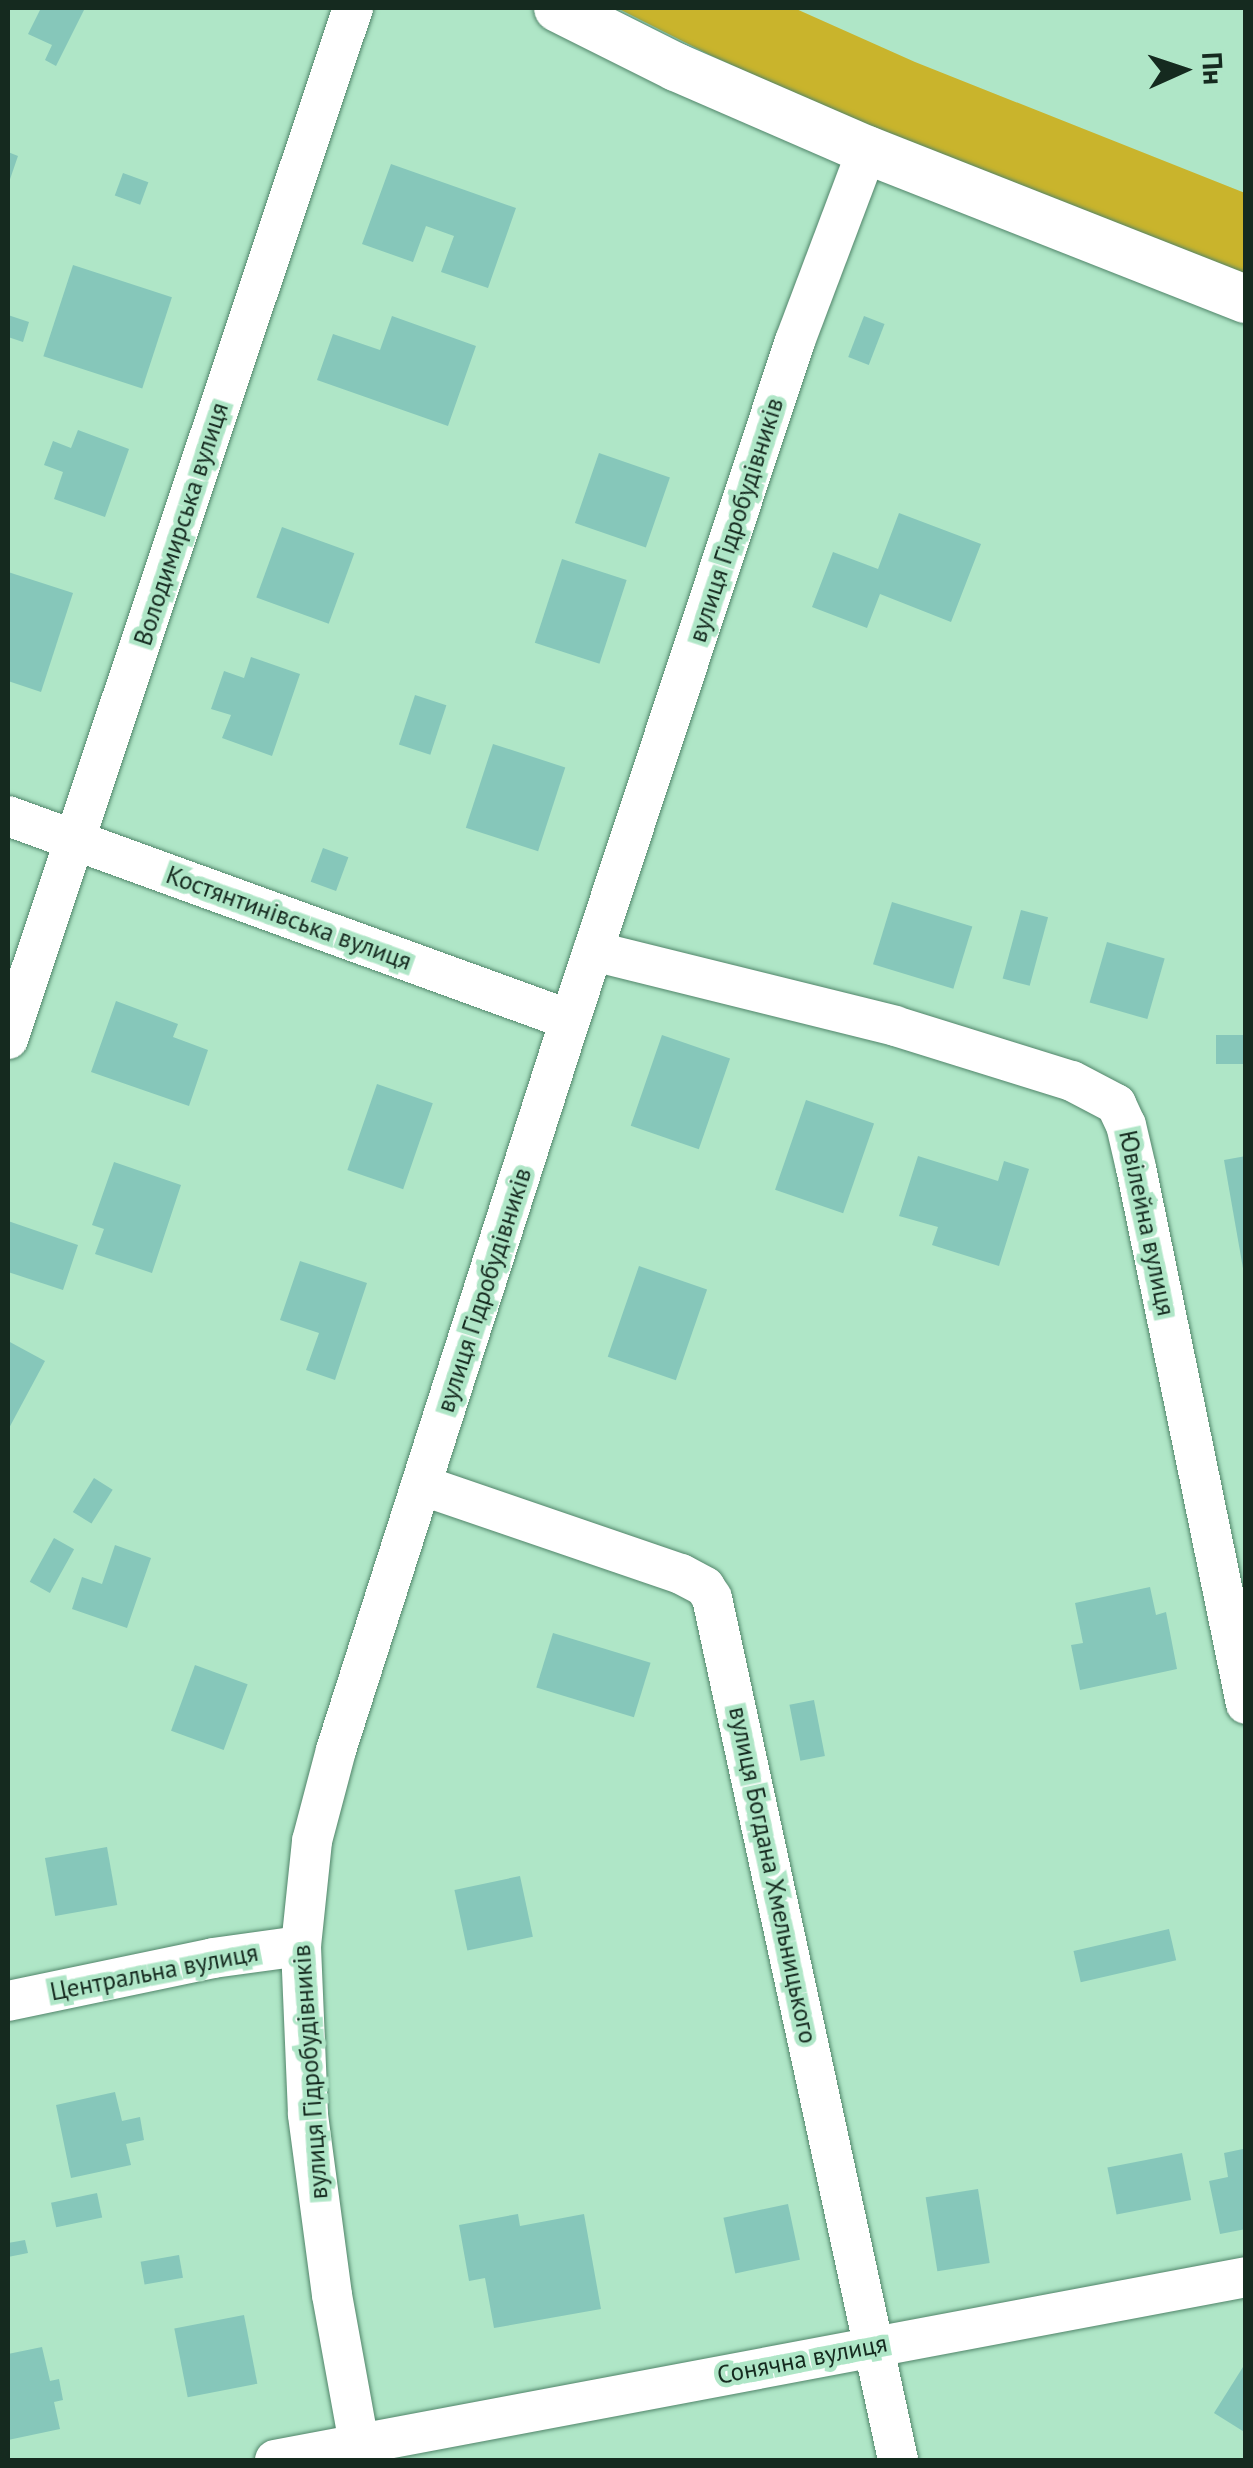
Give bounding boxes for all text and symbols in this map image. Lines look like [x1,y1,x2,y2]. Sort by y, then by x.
north arrow [1133,20,1233,120]
text: Пн [1194,51,1233,86]
street label: вулиця Гідробудівників [682,394,790,646]
street label: Володимирська вулиця [128,399,234,649]
street label: Костянтинівська вулиця [162,860,416,976]
street label: Ювілейна вулиця [1113,1128,1181,1318]
street label: вулиця Гідробудівників [430,1164,538,1416]
street label: вулиця Богдана Хмельницького [723,1704,823,2046]
street label: Центральна вулиця [48,1937,260,2007]
street label: вулиця Гідробудівників [286,1944,334,2200]
street label: Сонячна вулиця [714,2328,890,2390]

